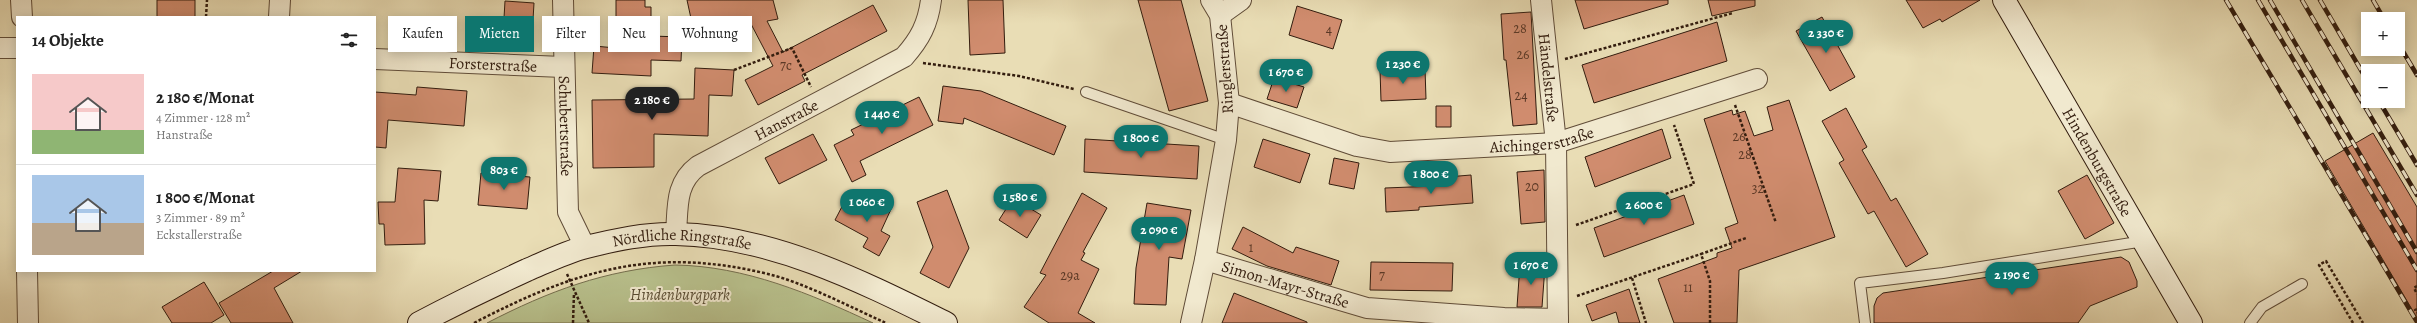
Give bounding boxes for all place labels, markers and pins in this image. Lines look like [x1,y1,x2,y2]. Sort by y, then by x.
pin: 2 330 € [1789,20,1863,54]
pin: 1 230 € [1366,51,1440,85]
pin: 1 670 € [1249,59,1323,93]
pin: 2 180 € [615,87,689,121]
pin: 1 440 € [845,101,919,135]
pin: 1 800 € [1104,125,1178,159]
pin: 803 € [476,157,532,191]
pin: 1 800 € [1394,161,1468,195]
pin: 1 580 € [983,184,1057,218]
pin: 1 060 € [830,189,904,223]
pin: 2 600 € [1607,192,1681,226]
pin: 2 090 € [1122,217,1196,251]
pin: 1 670 € [1494,252,1568,286]
pin: 2 190 € [1975,262,2049,296]

